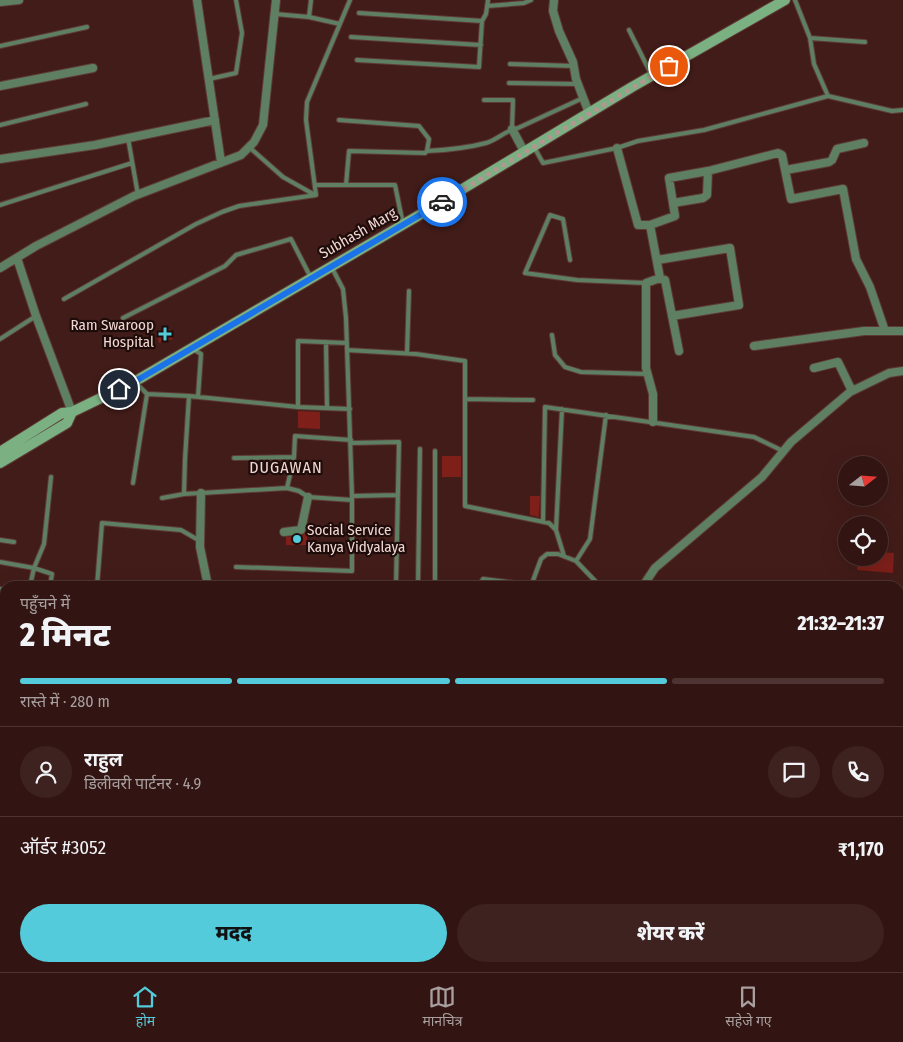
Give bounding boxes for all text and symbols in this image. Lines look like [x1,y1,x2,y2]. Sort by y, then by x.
pin [648,45,690,87]
icon: bag [655,52,683,80]
courier [417,177,467,227]
icon: car [428,188,456,216]
street label: Subhash Marg [316,204,400,262]
place label: Ram Swaroop Hospital [71,316,154,351]
marker: Ram Swaroop Hospital [158,327,172,341]
pin [98,368,140,410]
icon: home [105,375,133,403]
north arrow [838,456,888,506]
map controls [838,456,888,566]
district label: DUGAWAN [249,458,323,477]
button: locate [838,516,888,566]
place label: Social Service Kanya Vidyalaya [307,521,405,556]
marker: Social Service Kanya Vidyalaya [291,533,303,545]
text: पहुँचने में [20,594,70,613]
text: 21:32–21:37 [797,612,884,635]
text: 2 मिनट [20,616,110,654]
text: रास्ते में · 280 m [20,692,110,711]
button: person [20,746,72,798]
button: chat [768,746,820,798]
button: phone [832,746,884,798]
text: राहुल [84,748,123,771]
text: डिलीवरी पार्टनर · 4.9 [84,774,201,793]
text: ऑर्डर #3052 [20,836,106,859]
text: ₹1,170 [838,838,884,861]
button: मदद [20,904,447,962]
button: शेयर करें [457,904,884,962]
tab: होम [131,983,159,1032]
tab: मानचित्र [422,983,462,1032]
tab: सहेजे गए [725,983,772,1032]

